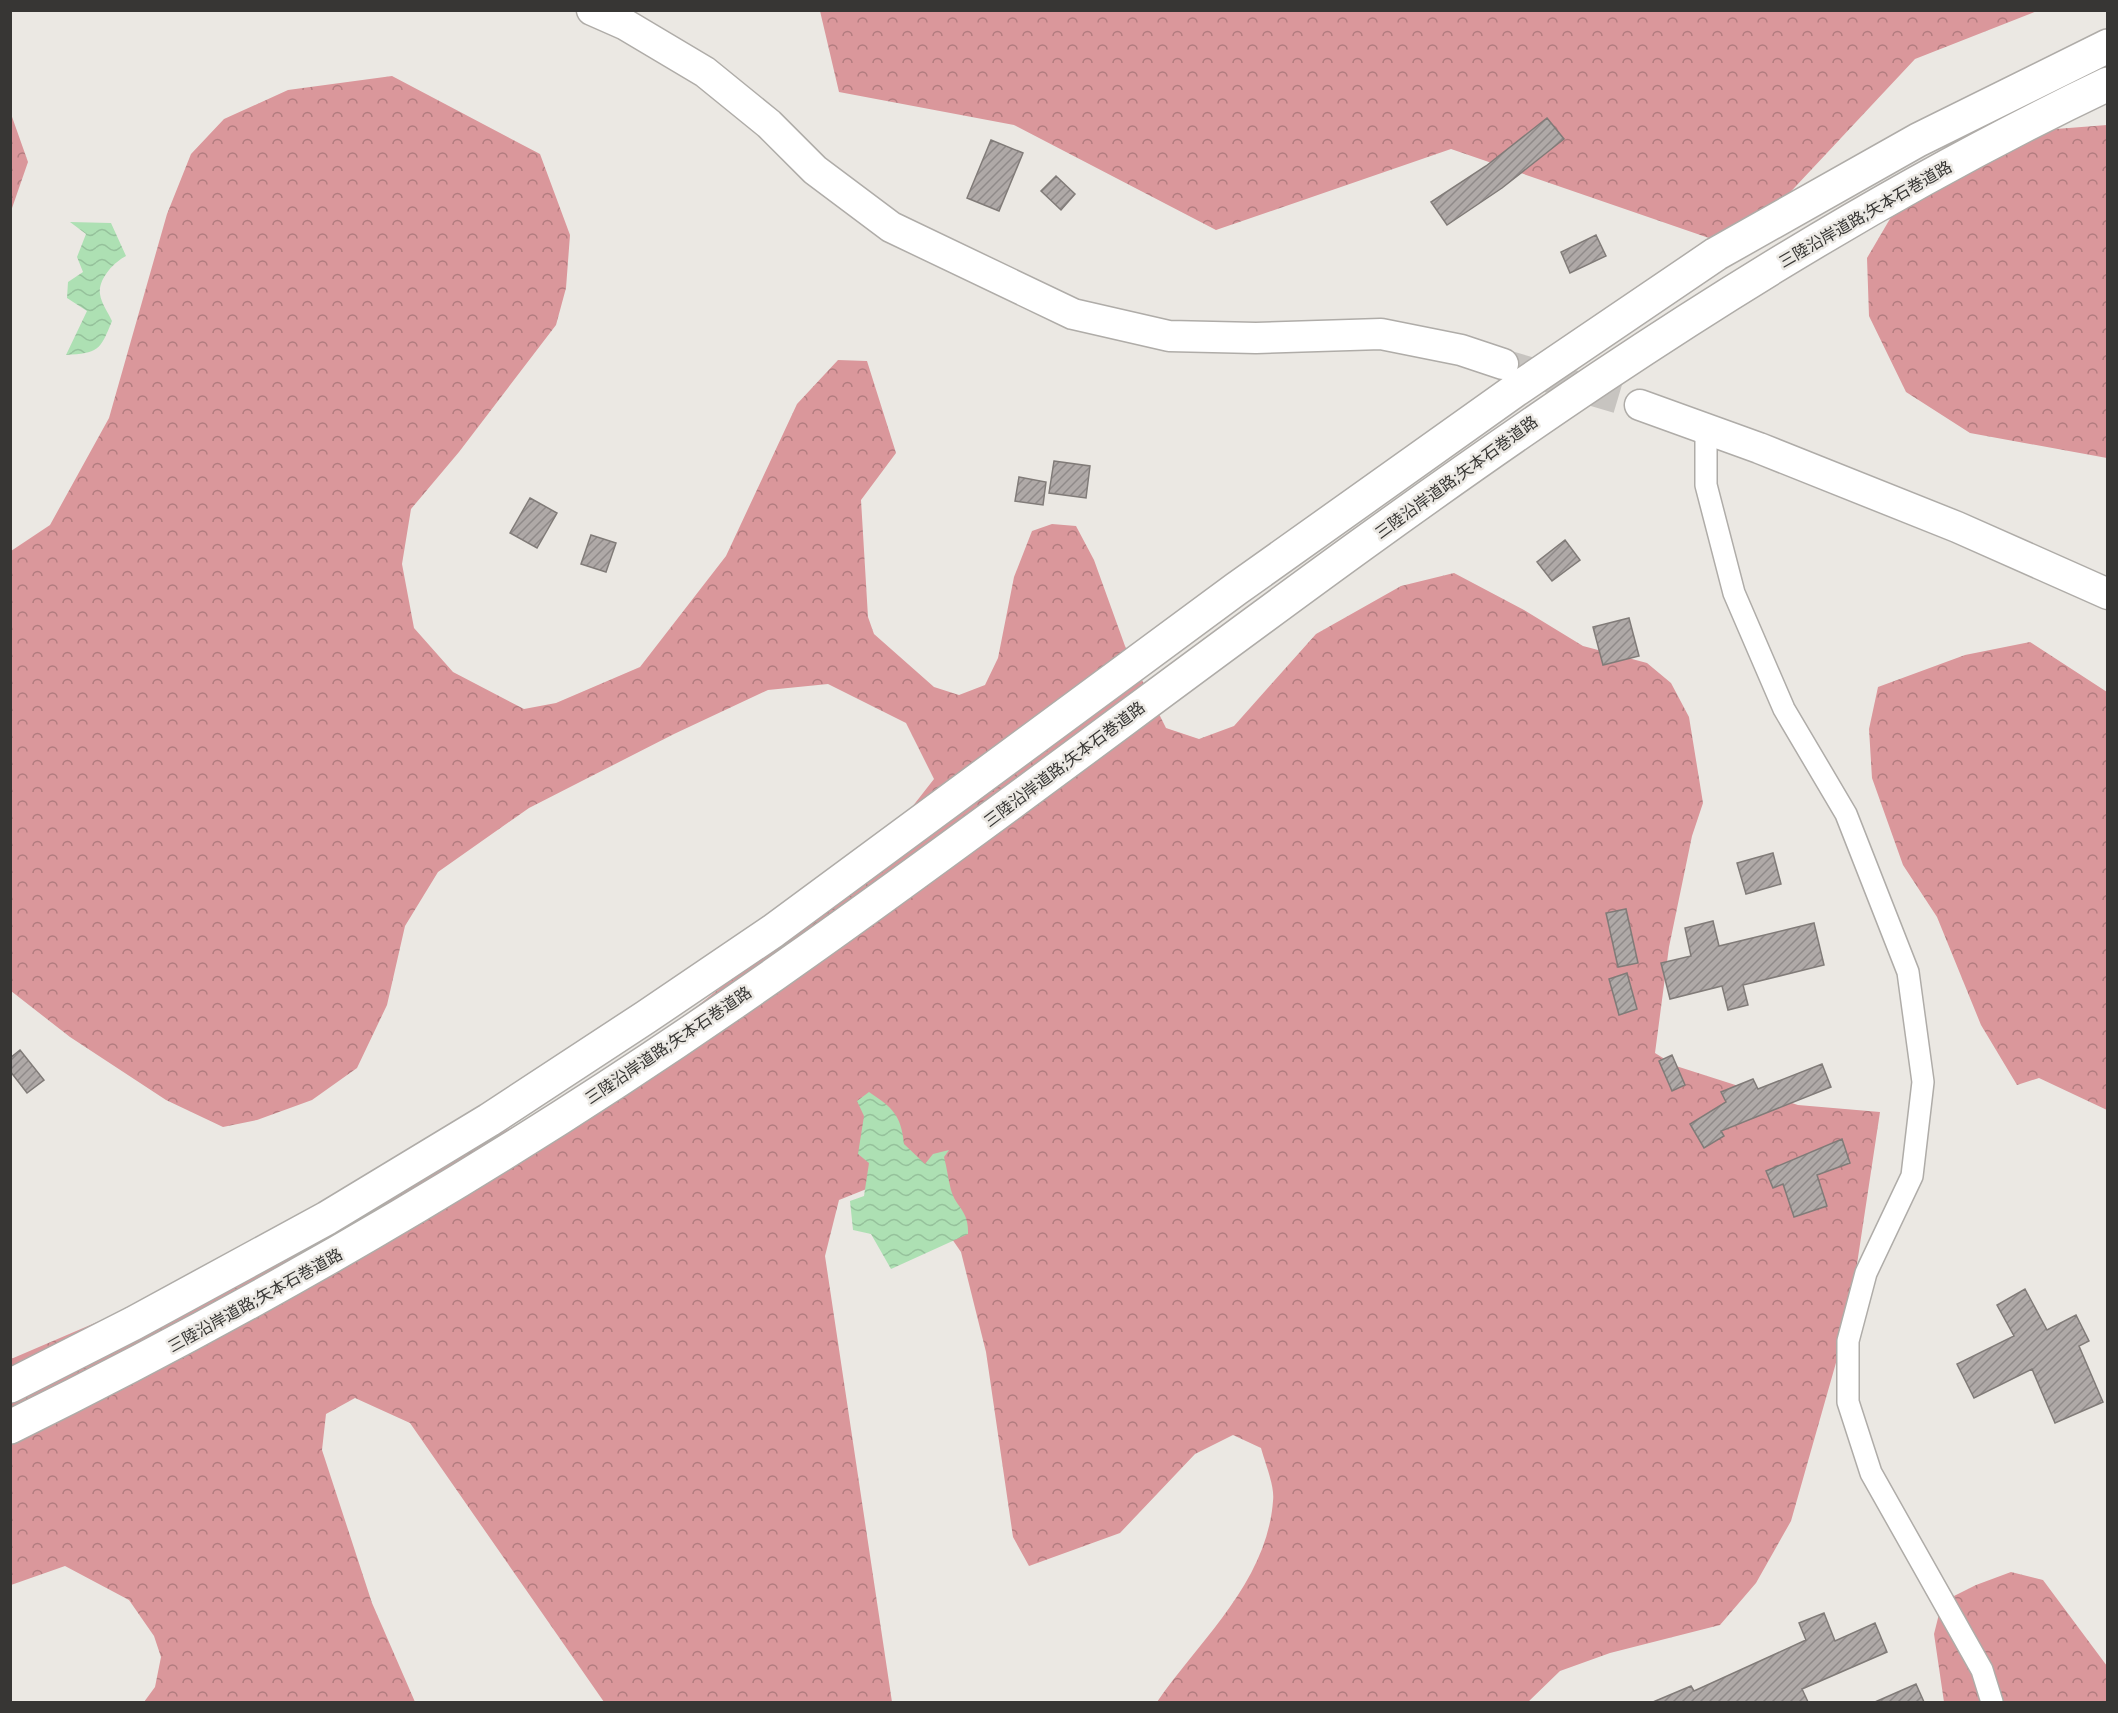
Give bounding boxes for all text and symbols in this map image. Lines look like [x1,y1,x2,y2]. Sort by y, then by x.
street label: 三陸沿岸道路;矢本石巻道路 [1775,155,1955,273]
street label: 三陸沿岸道路;矢本石巻道路 [1370,410,1542,544]
street label: 三陸沿岸道路;矢本石巻道路 [979,696,1149,832]
street label: 三陸沿岸道路;矢本石巻道路 [580,981,756,1109]
street label: 三陸沿岸道路;矢本石巻道路 [164,1243,346,1357]

